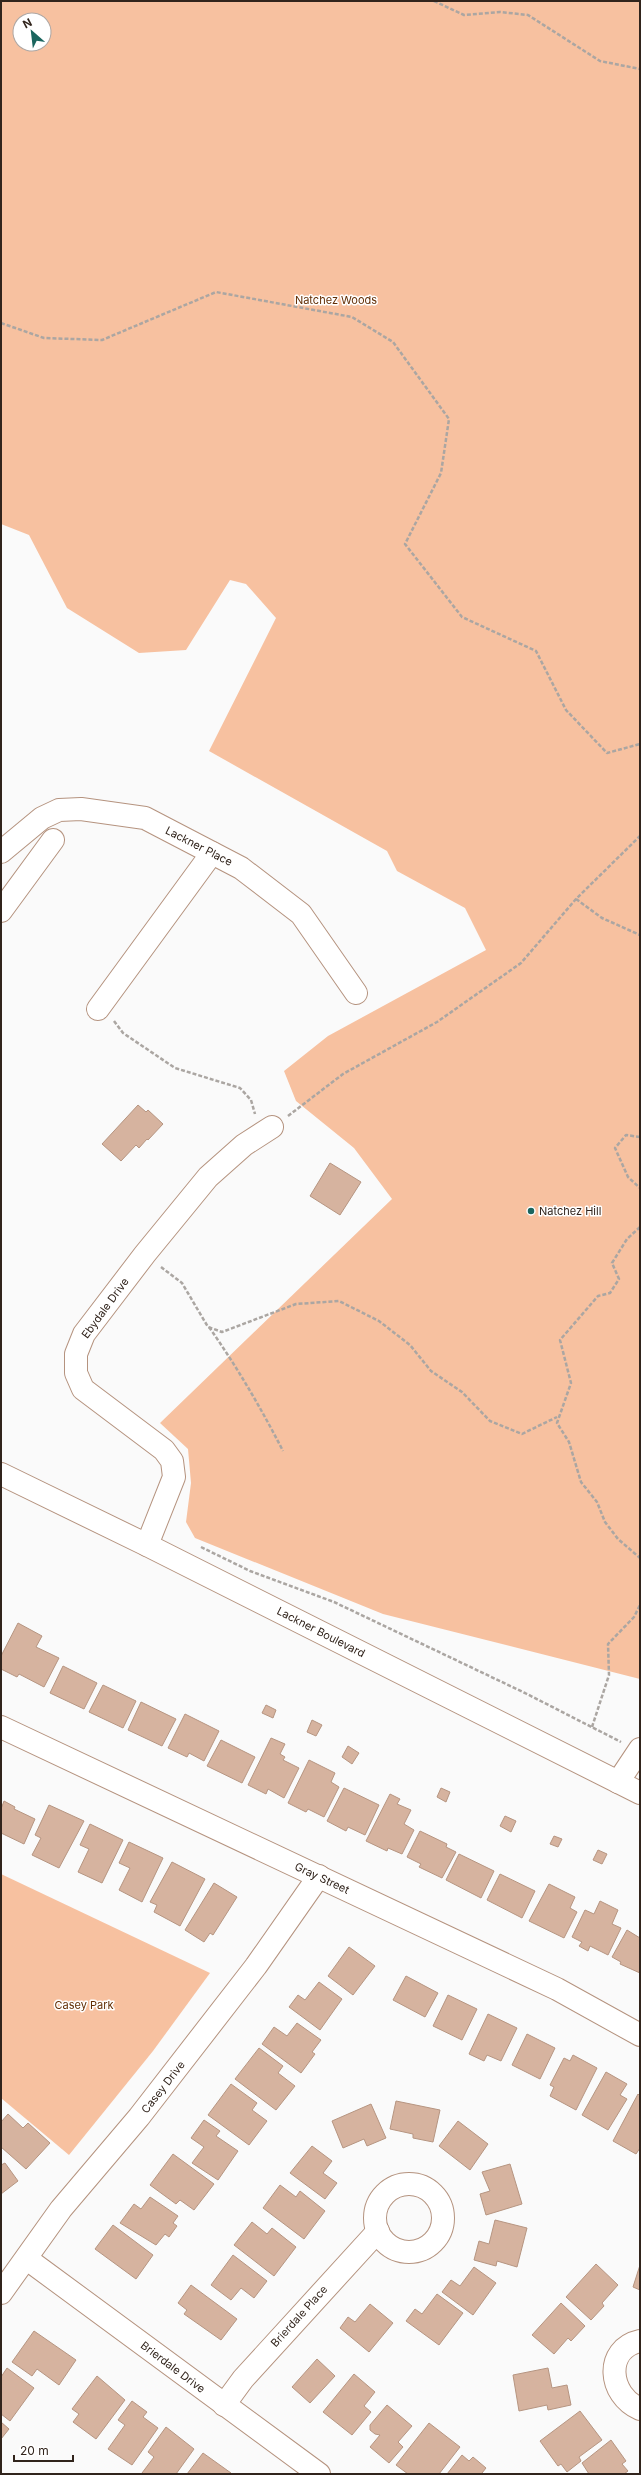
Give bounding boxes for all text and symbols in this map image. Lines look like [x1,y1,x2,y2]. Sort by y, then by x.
north arrow [12,12,52,52]
text: N [20,15,34,31]
park label: Natchez Woods [295,293,377,307]
street label: Lackner Place [163,823,235,869]
place label: Natchez Hill [539,1204,601,1218]
marker: Natchez Hill [526,1206,536,1216]
street label: Ebydale Drive [78,1275,132,1341]
street label: Lackner Boulevard [275,1604,367,1660]
street label: Gray Street [292,1859,352,1897]
park label: Casey Park [54,1998,114,2012]
street label: Casey Drive [138,2058,188,2116]
street label: Brierdale Place [268,2282,330,2350]
street label: Brierdale Drive [138,2338,208,2396]
scale bar [14,2437,73,2463]
text: 20 m [20,2443,49,2458]

